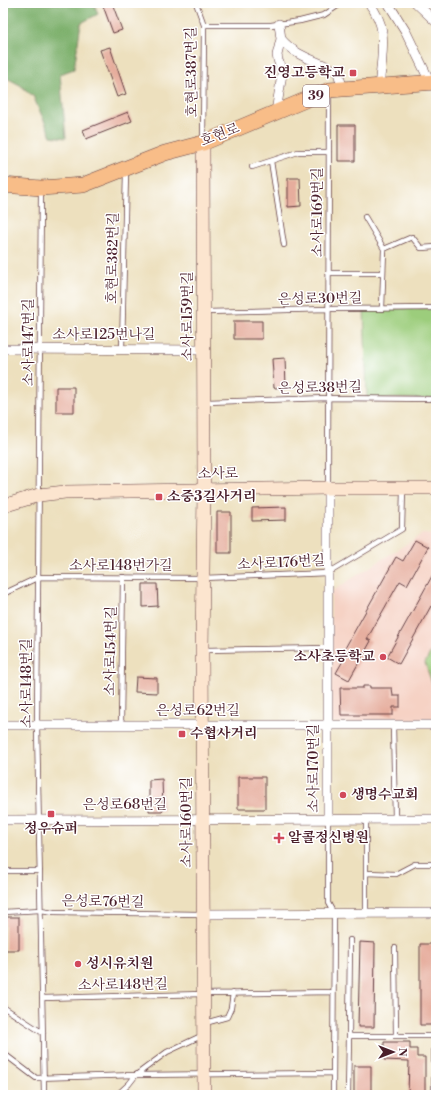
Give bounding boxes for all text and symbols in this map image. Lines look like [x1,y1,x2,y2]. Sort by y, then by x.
street label: 호현로387번길 [182,26,202,118]
place label: 진영고등학교 [264,64,345,82]
marker: 진영고등학교 [348,68,358,78]
road number: 39 [303,85,329,107]
street label: 호현로 [198,119,243,151]
street label: 소사로169번길 [309,167,327,257]
street label: 호현로382번길 [103,212,123,304]
street label: 소사로159번길 [179,271,197,361]
street label: 은성로30번길 [278,289,362,309]
street label: 소사로147번길 [20,298,38,386]
street label: 소사로125번나길 [52,326,156,344]
street label: 은성로38번길 [278,378,362,398]
street label: 소사로 [198,465,239,483]
place label: 소중3길사거리 [167,488,257,506]
marker: 소중3길사거리 [154,492,164,502]
street label: 소사로176번길 [237,552,325,574]
street label: 소사로148번가길 [69,557,173,575]
street label: 소사로154번길 [101,606,121,696]
street label: 소사로148번길 [18,638,36,728]
place label: 소사초등학교 [294,648,375,666]
marker: 소사초등학교 [378,652,388,662]
street label: 은성로62번길 [156,702,240,720]
street label: 소사로170번길 [305,724,323,812]
place label: 수협사거리 [190,725,258,743]
marker: 수협사거리 [177,729,187,739]
street label: 소사로160번길 [178,777,196,867]
place label: 생명수교회 [351,786,419,804]
marker: 생명수교회 [338,790,348,800]
street label: 은성로68번길 [83,796,167,814]
marker: 정우슈퍼 [46,809,56,819]
place label: 정우슈퍼 [24,820,78,838]
place label: 알콜정신병원 [288,829,369,847]
marker: 알콜정신병원 [273,832,285,844]
street label: 은성로76번길 [61,892,145,912]
place label: 성시유치원 [86,955,154,973]
marker: 성시유치원 [73,959,83,969]
street label: 소사로148번길 [78,975,168,995]
north arrow [373,1032,413,1072]
text: N [395,1048,409,1057]

